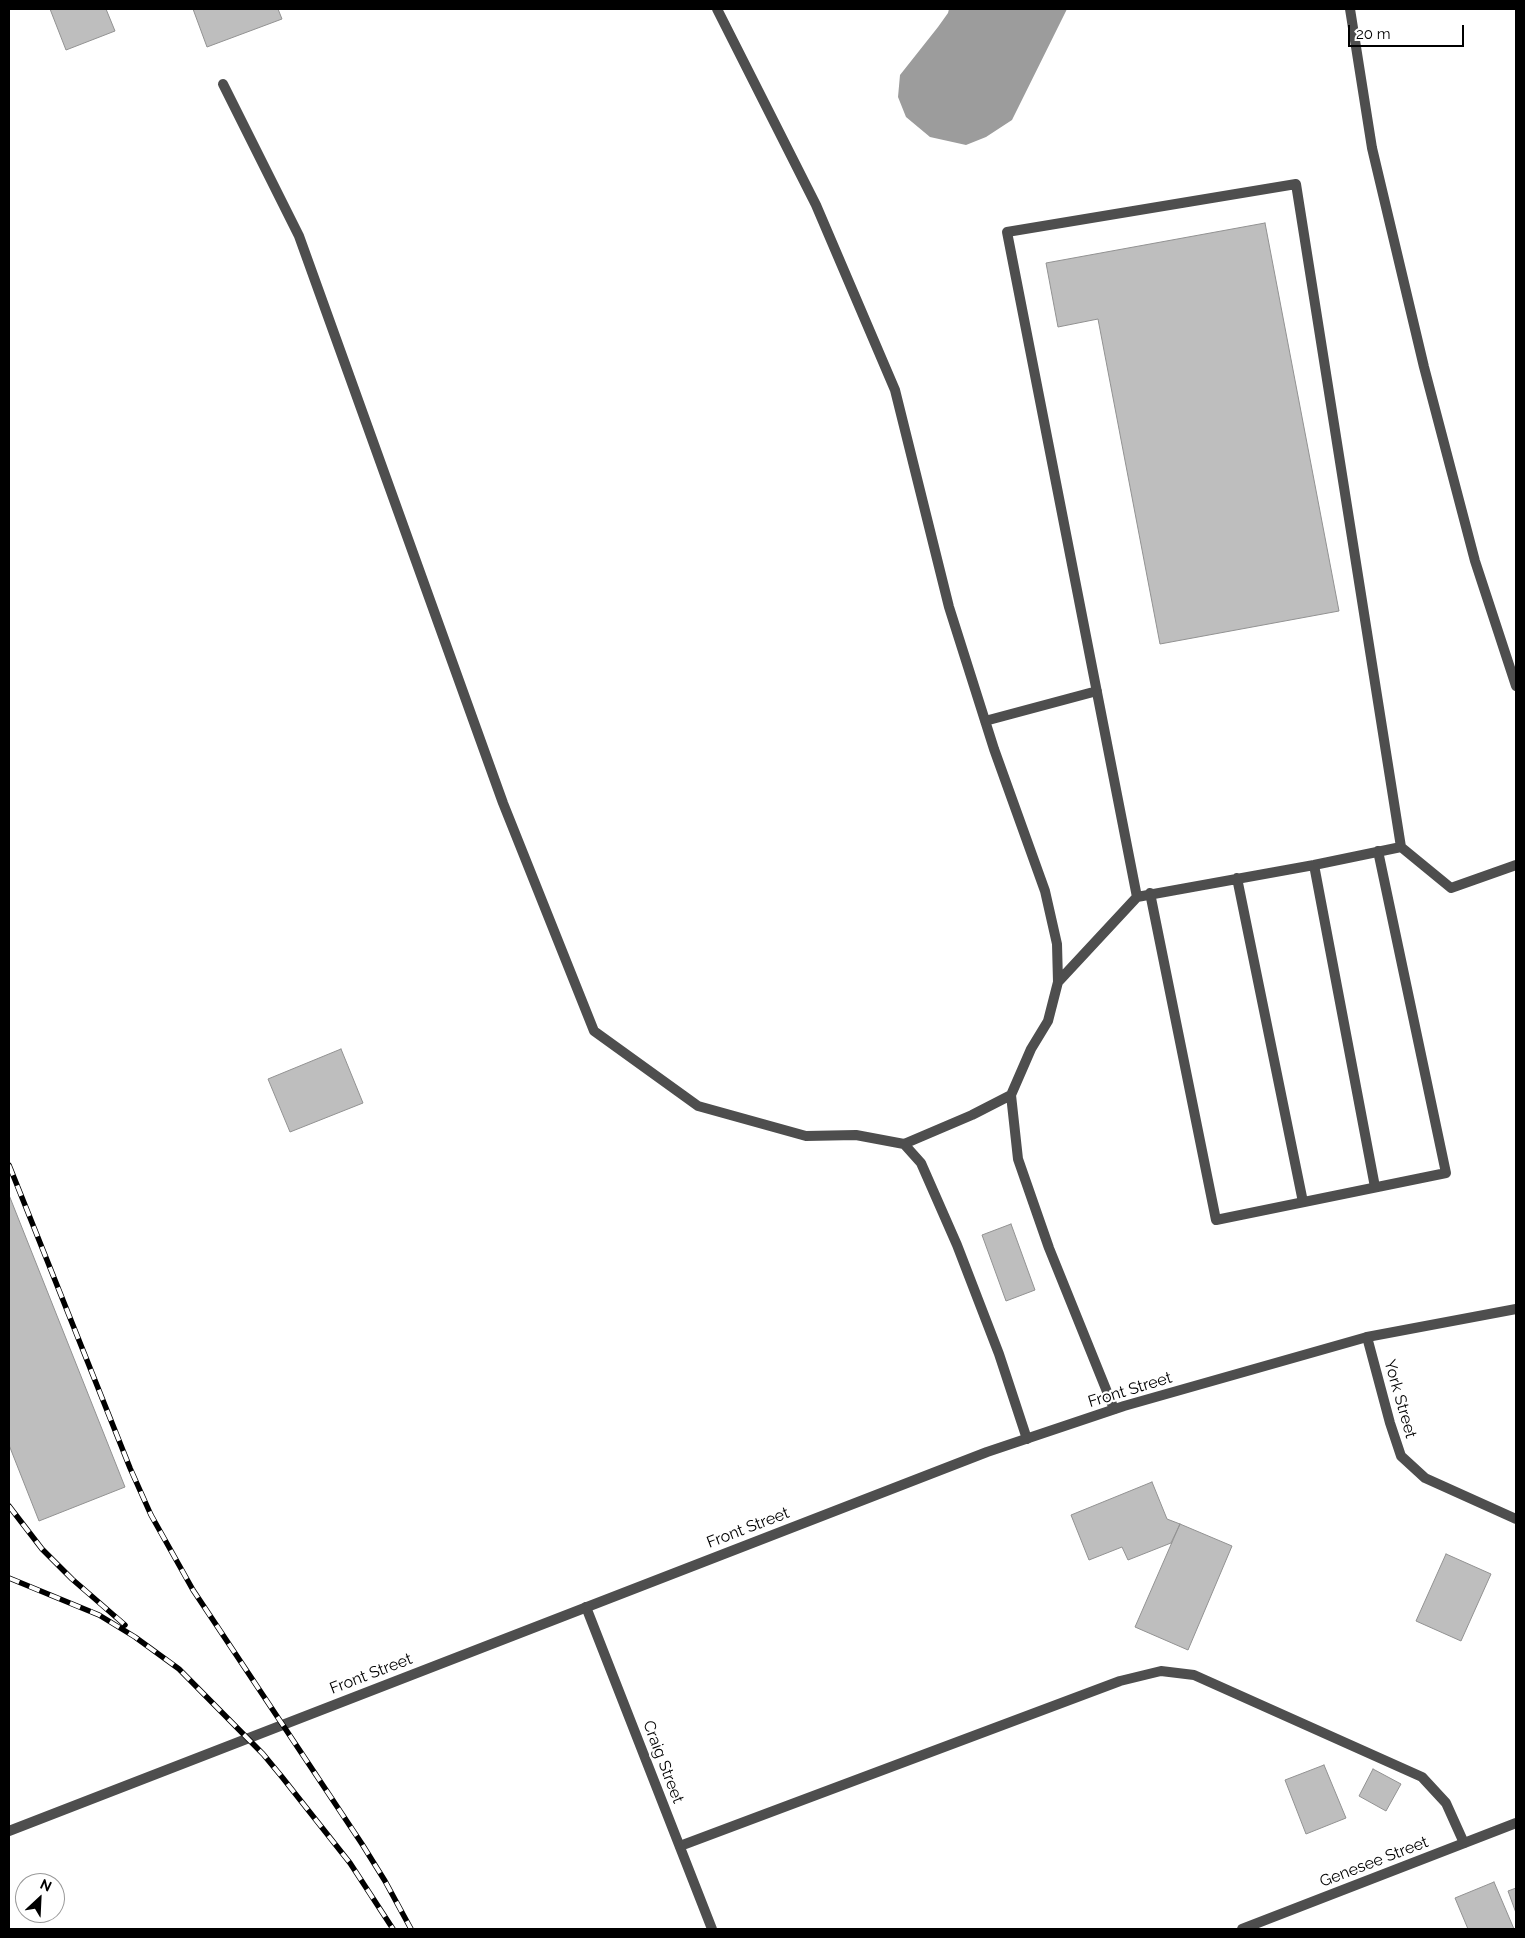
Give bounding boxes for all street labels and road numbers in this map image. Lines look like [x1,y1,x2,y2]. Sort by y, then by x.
street label: York Street [1380,1357,1420,1441]
street label: Front Street [1086,1368,1174,1412]
street label: Front Street [704,1503,792,1553]
street label: Front Street [327,1649,415,1699]
street label: Craig Street [638,1718,688,1806]
street label: Genesee Street [1317,1833,1431,1891]

